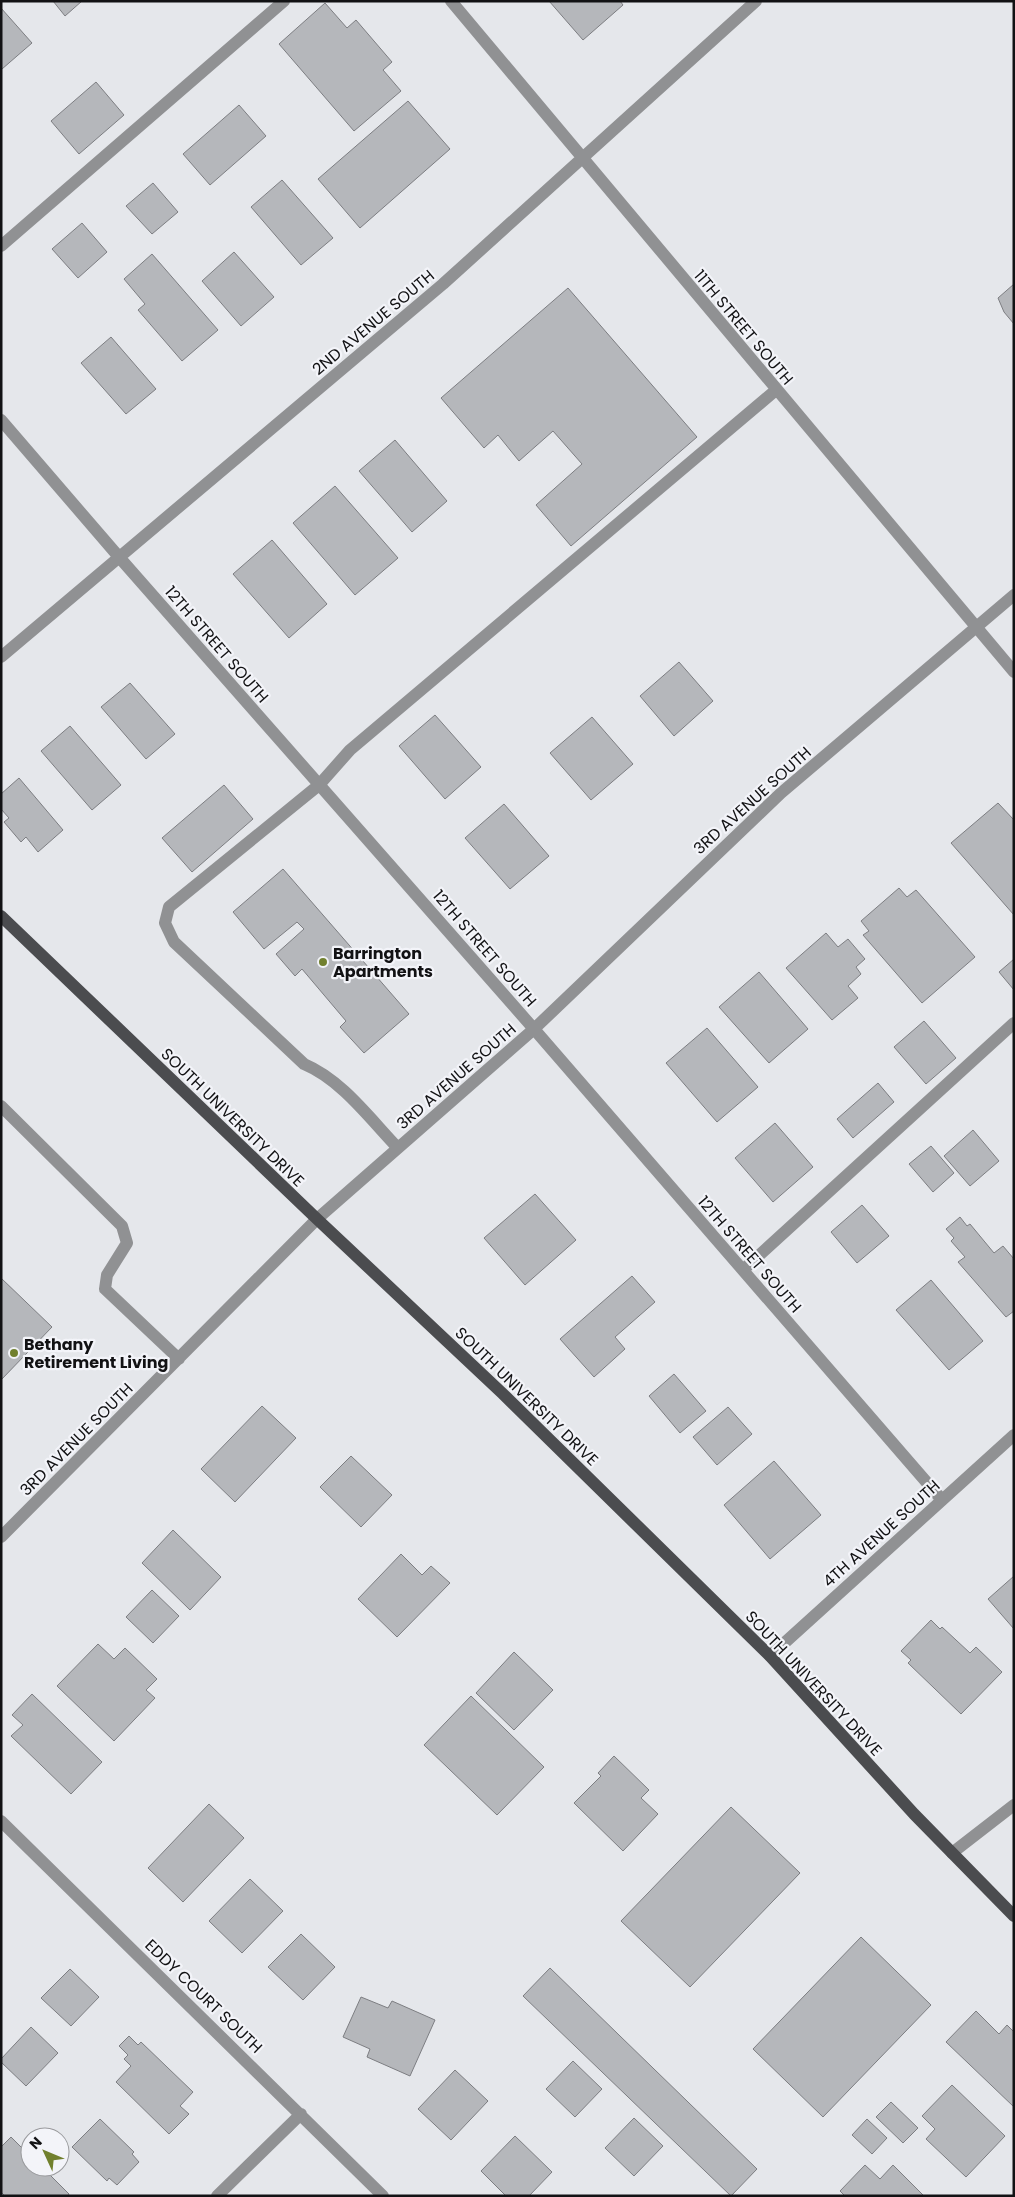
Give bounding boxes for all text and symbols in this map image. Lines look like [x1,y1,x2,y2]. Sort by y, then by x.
street label: 2ND AVENUE SOUTH [307,264,439,380]
street label: 11TH STREET SOUTH [689,265,799,390]
street label: 12TH STREET SOUTH [159,581,274,708]
street label: 3RD AVENUE SOUTH [688,741,816,860]
street label: 12TH STREET SOUTH [427,885,542,1012]
place label: Barrington Apartments [333,942,433,983]
marker: Barrington Apartments [317,956,329,968]
street label: 3RD AVENUE SOUTH [392,1018,521,1135]
street label: SOUTH UNIVERSITY DRIVE [156,1043,309,1192]
street label: 12TH STREET SOUTH [692,1191,807,1318]
street label: SOUTH UNIVERSITY DRIVE [450,1322,603,1471]
place label: Bethany Retirement Living [24,1333,168,1374]
marker: Bethany Retirement Living [8,1347,20,1359]
street label: 3RD AVENUE SOUTH [15,1378,138,1501]
street label: 4TH AVENUE SOUTH [818,1474,945,1592]
street label: SOUTH UNIVERSITY DRIVE [740,1606,887,1761]
street label: EDDY COURT SOUTH [140,1934,268,2059]
north arrow [20,2127,70,2177]
text: N [25,2132,46,2154]

